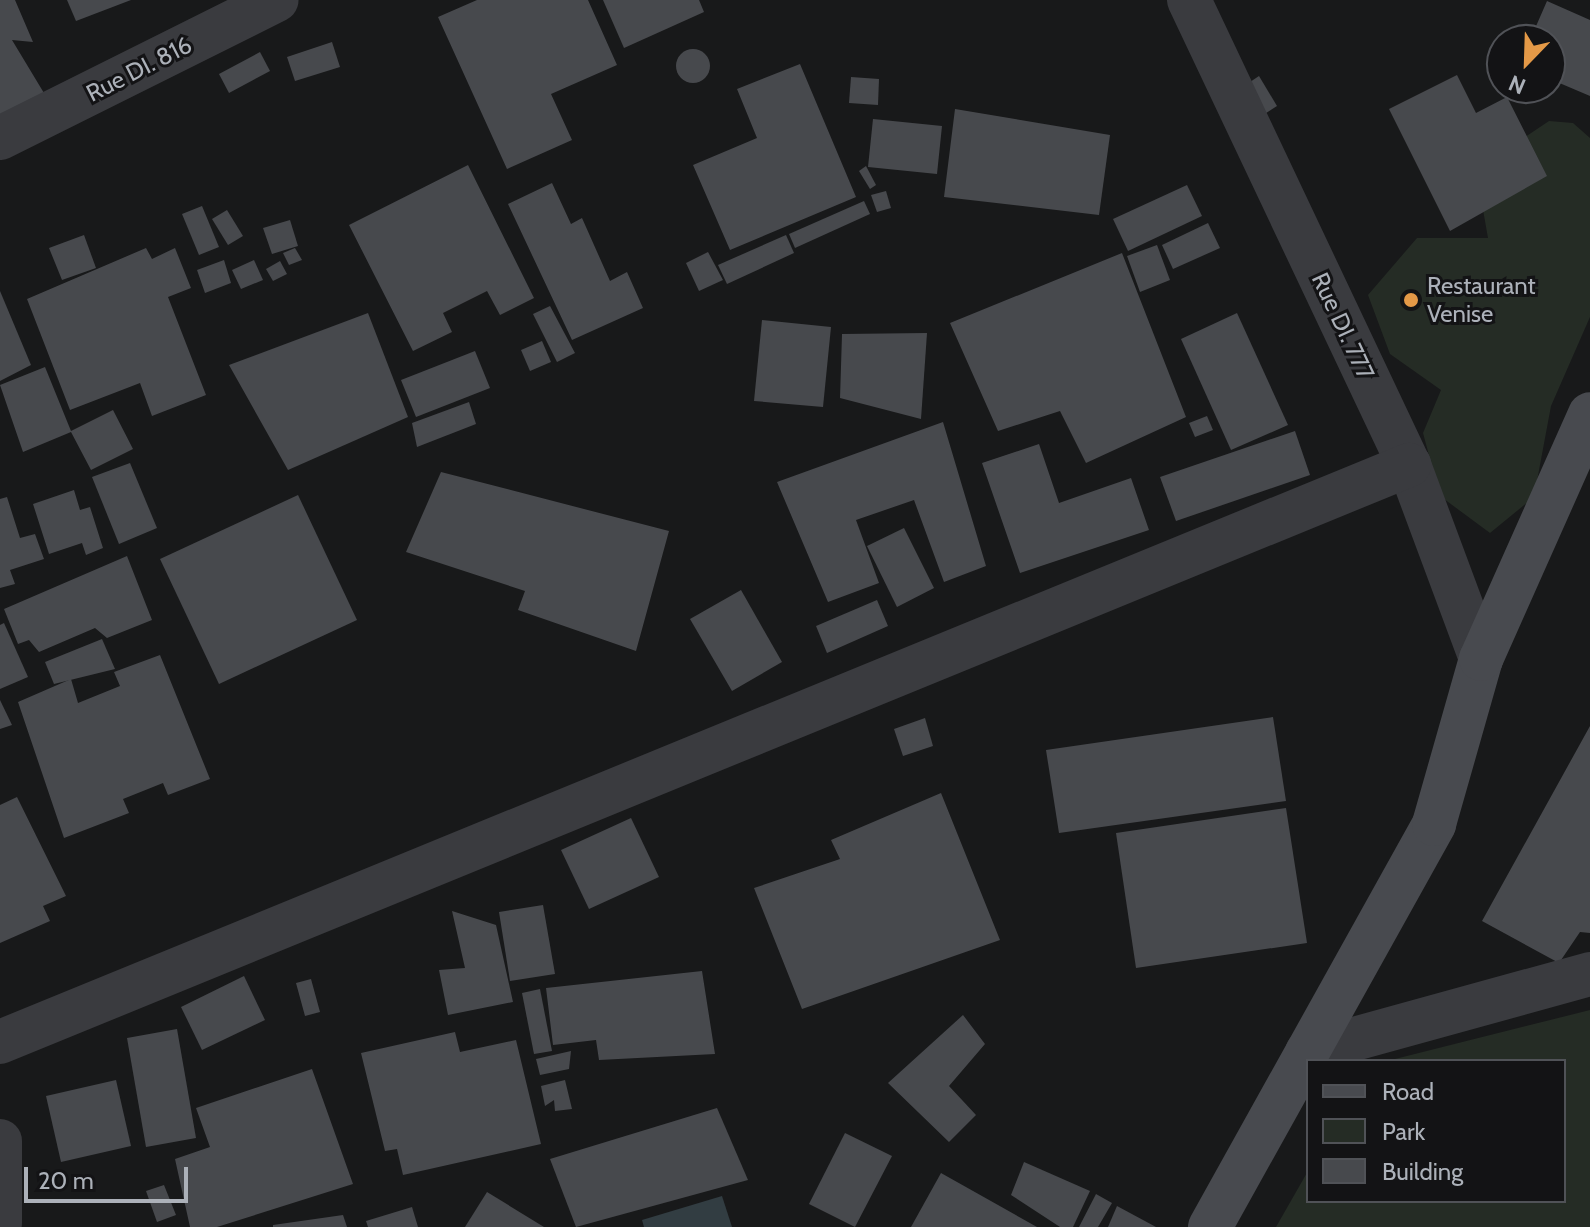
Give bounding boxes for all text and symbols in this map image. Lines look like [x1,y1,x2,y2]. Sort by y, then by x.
north arrow [1486,24,1566,104]
street label: Rue DI. 816 [81,30,197,108]
text: N [1505,69,1530,100]
street label: Rue DI. 777 [1306,268,1380,384]
place label: Restaurant Venise [1427,272,1536,328]
marker: Restaurant Venise [1402,291,1420,309]
legend [1306,1059,1566,1203]
text: Road [1382,1077,1434,1106]
text: Park [1382,1117,1425,1146]
scale bar [28,1151,192,1201]
text: Building [1382,1157,1463,1186]
text: 20 m [38,1166,94,1195]

